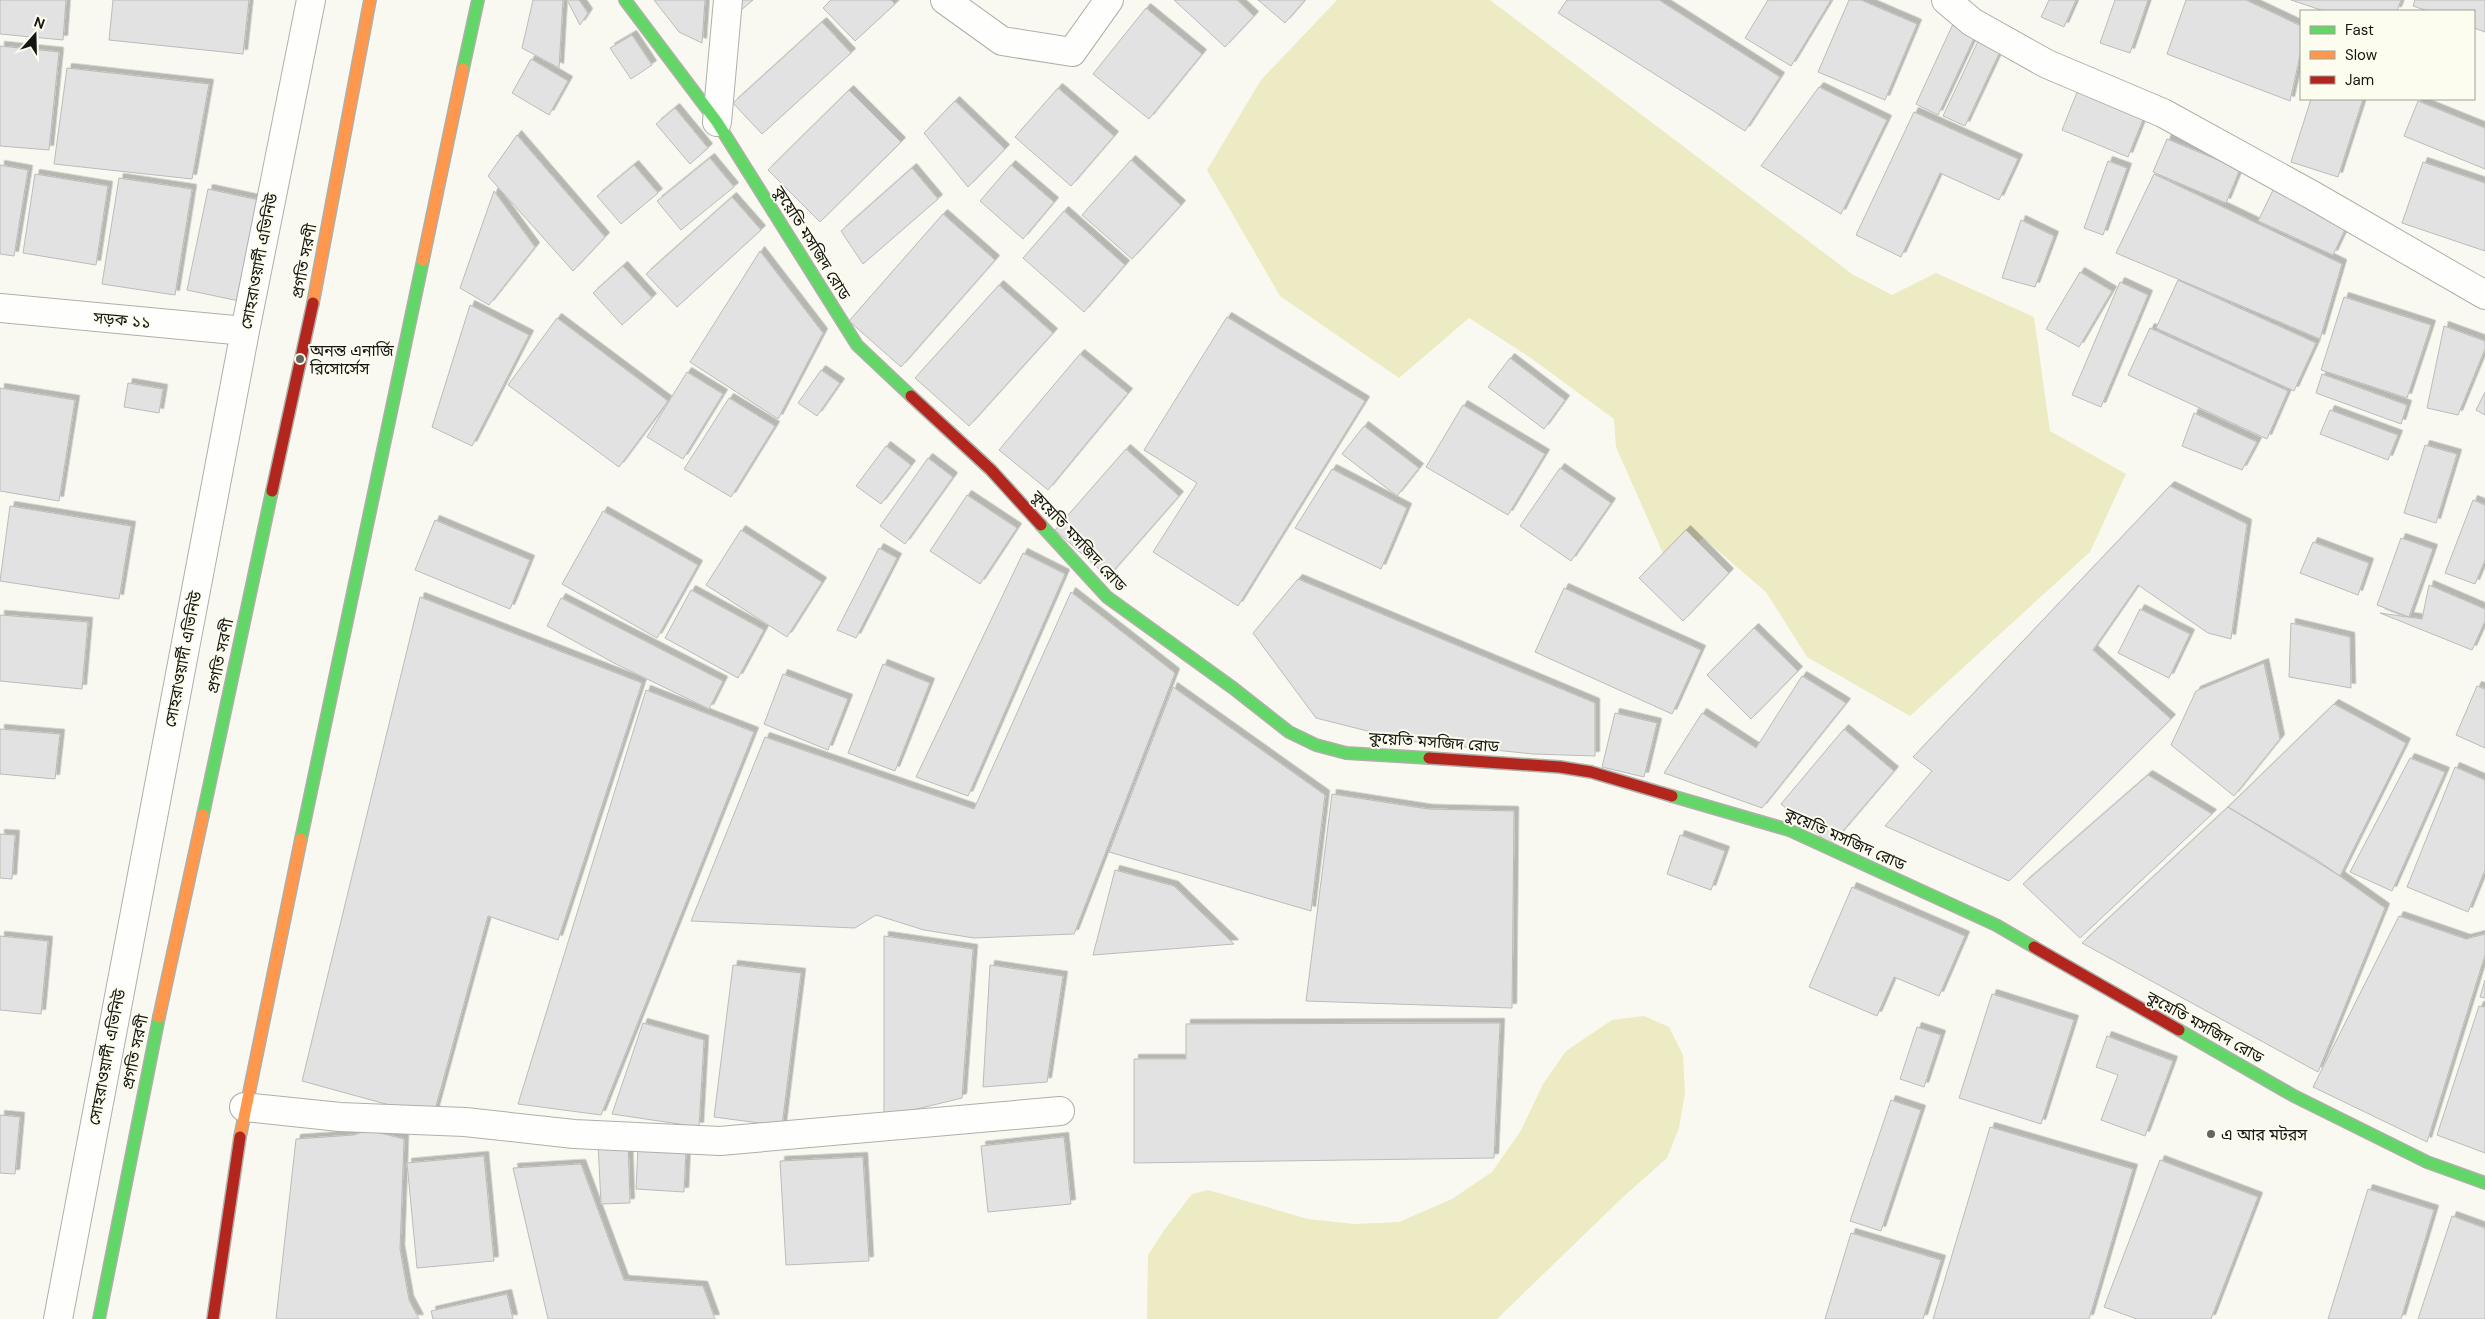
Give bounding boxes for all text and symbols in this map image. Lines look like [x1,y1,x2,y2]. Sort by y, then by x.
north arrow [10,10,60,60]
legend [2300,10,2475,100]
text: N [32,13,47,33]
text: Fast [2345,20,2374,40]
text: Slow [2345,45,2378,65]
text: Jam [2345,70,2374,90]
street label: কুয়েতি মসজিদ রোড [768,181,856,304]
street label: সোহরাওয়ার্দী এভিনিউ [236,191,283,331]
street label: প্রগতি সরণী [286,221,322,300]
street label: সড়ক ১১ [91,307,152,333]
place label: অনন্ত এনার্জি রিসোর্সেস [309,340,394,379]
marker: অনন্ত এনার্জি রিসোর্সেস [294,353,306,365]
street label: কুয়েতি মসজিদ রোড [1026,485,1132,596]
street label: সোহরাওয়ার্দী এভিনিউ [160,589,207,729]
street label: প্রগতি সরণী [202,616,238,695]
street label: কুয়েতি মসজিদ রোড [1367,727,1500,757]
street label: কুয়েতি মসজিদ রোড [1780,802,1909,875]
street label: কুয়েতি মসজিদ রোড [2142,986,2268,1068]
street label: সোহরাওয়ার্দী এভিনিউ [84,987,131,1127]
street label: প্রগতি সরণী [117,1012,153,1091]
place label: এ আর মটরস [2221,1124,2308,1145]
marker: এ আর মটরস [2205,1128,2217,1140]

